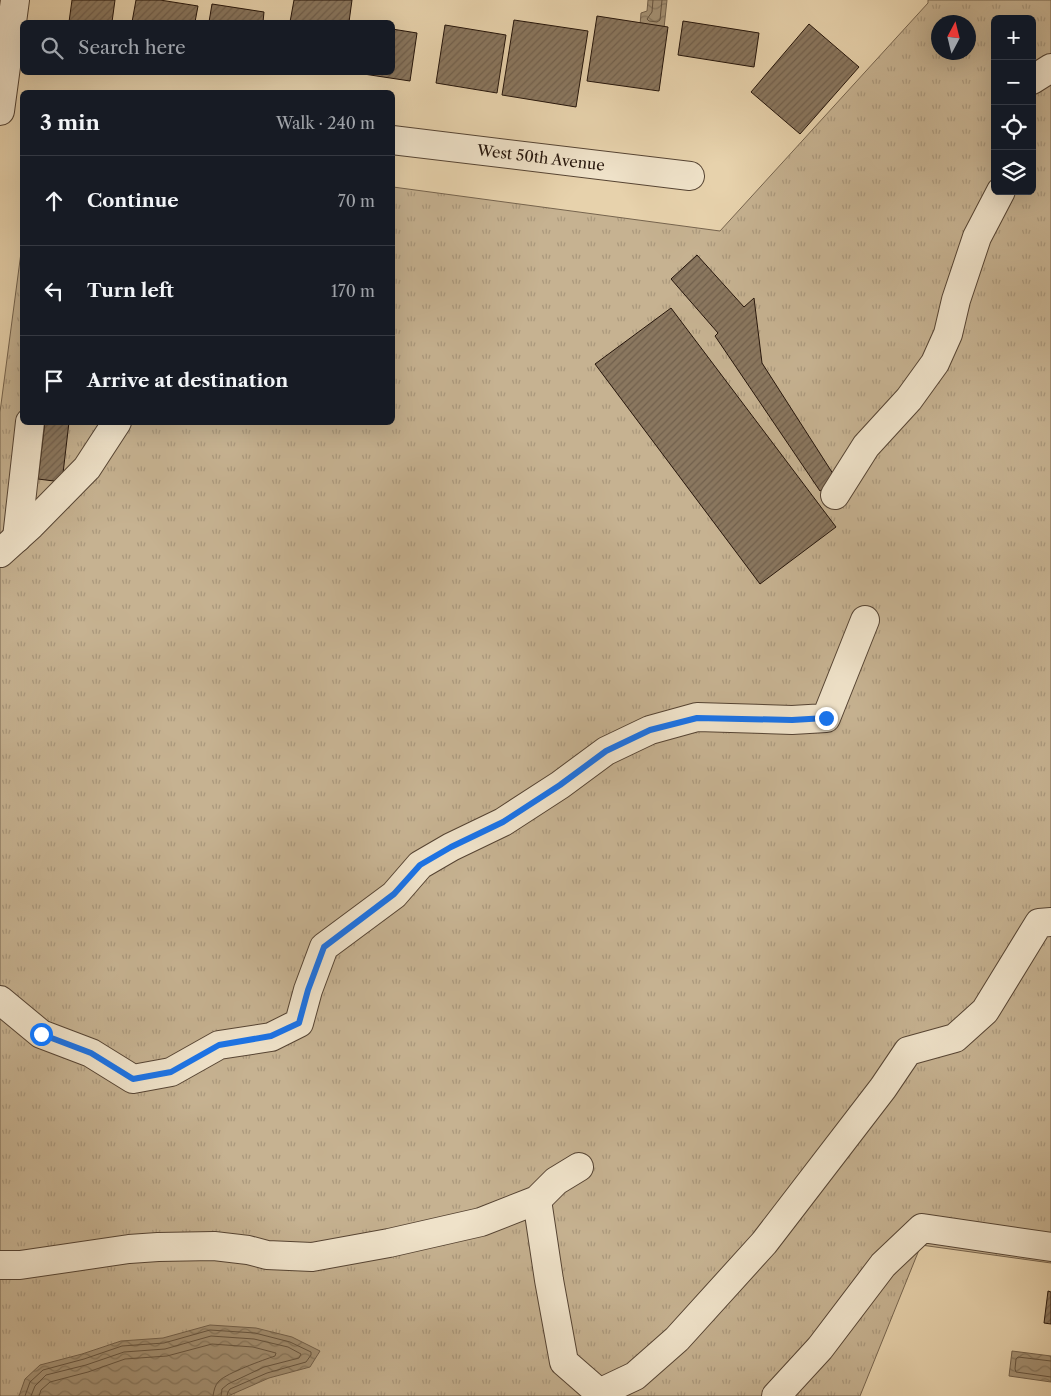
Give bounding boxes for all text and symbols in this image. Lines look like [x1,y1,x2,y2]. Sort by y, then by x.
north arrow [931,15,976,60]
map controls [991,15,1036,195]
button: + [991,15,1036,60]
search box [20,20,395,75]
icon: search [38,34,66,62]
text: Search here [78,36,186,59]
button: − [991,60,1036,105]
button: locate [991,105,1036,150]
text: 3 min [40,110,100,135]
text: Walk · 240 m [276,113,375,133]
street label: West 50th Avenue [475,140,606,175]
button: layers [991,150,1036,195]
icon: ahead [40,187,68,215]
text: Continue [87,189,179,212]
text: 70 m [338,191,375,211]
icon: left [40,277,68,305]
text: Turn left [87,279,174,302]
text: 170 m [331,281,375,301]
icon: arrive [40,367,68,395]
text: Arrive at destination [87,369,288,392]
route end [815,707,838,730]
route start [30,1023,53,1046]

